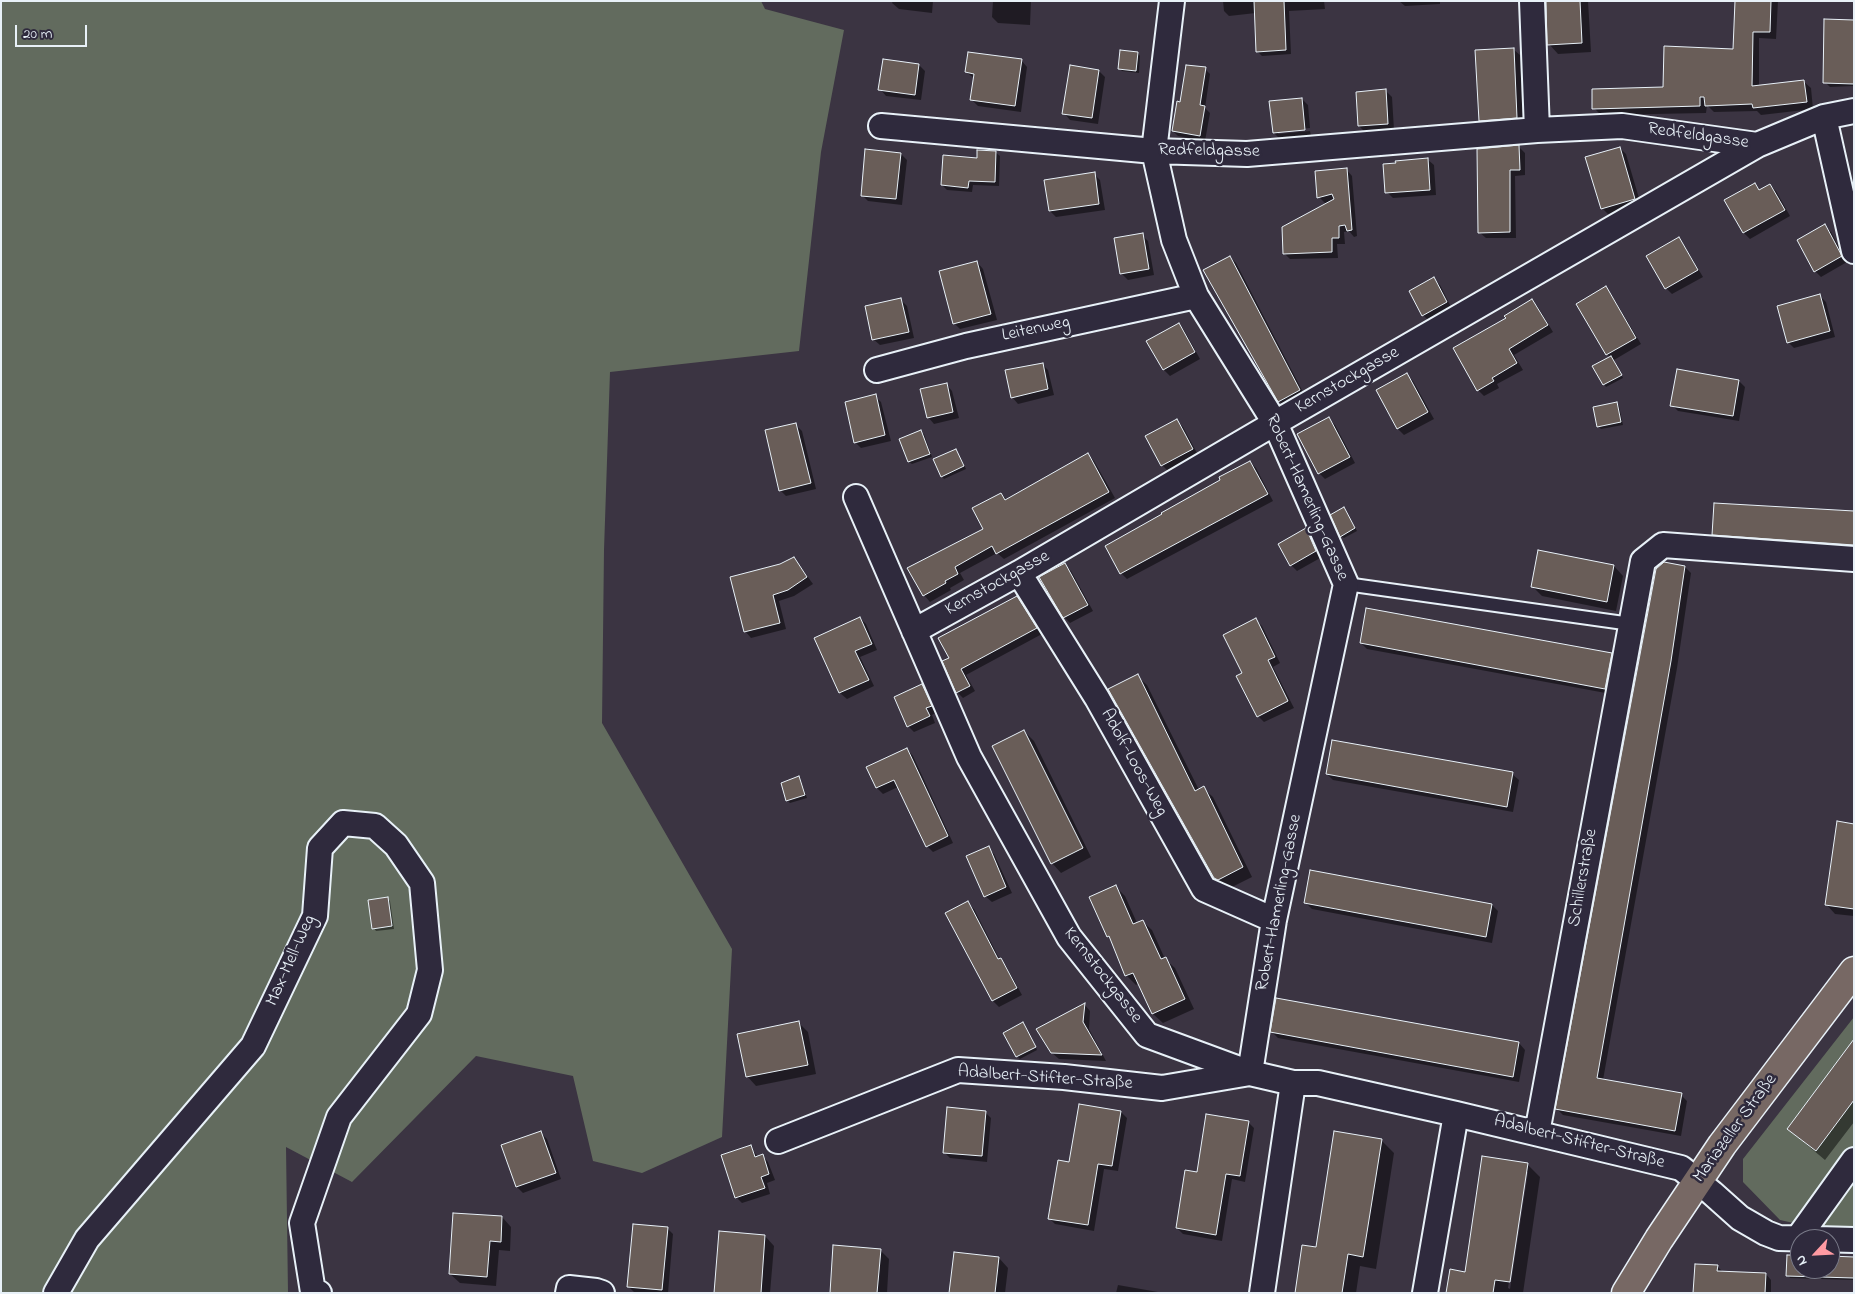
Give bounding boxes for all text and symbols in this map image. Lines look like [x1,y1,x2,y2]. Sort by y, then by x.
scale bar [18,15,90,47]
text: 20 m [23,23,52,45]
street label: Redfeldgasse [1646,119,1750,155]
street label: Redfeldgasse [1158,140,1260,164]
street label: Leitenweg [1000,312,1072,348]
street label: Kernstockgasse [1292,343,1404,419]
street label: Robert-Hamerling-Gasse [1260,411,1352,585]
street label: Kernstockgasse [942,546,1054,622]
street label: Adolf-Loos-Weg [1095,705,1171,821]
street label: Robert-Hamerling-Gasse [1252,813,1308,993]
street label: Schillerstraße [1565,827,1603,929]
street label: Max-Mell-Weg [262,912,322,1010]
street label: Kernstockgasse [1058,924,1146,1028]
street label: Adalbert-Stifter-Straße [957,1062,1133,1096]
street label: Mariazeller Straße [1689,1070,1783,1188]
street label: Adalbert-Stifter-Straße [1491,1111,1667,1175]
north arrow [1790,1229,1840,1279]
text: N [1790,1251,1813,1269]

